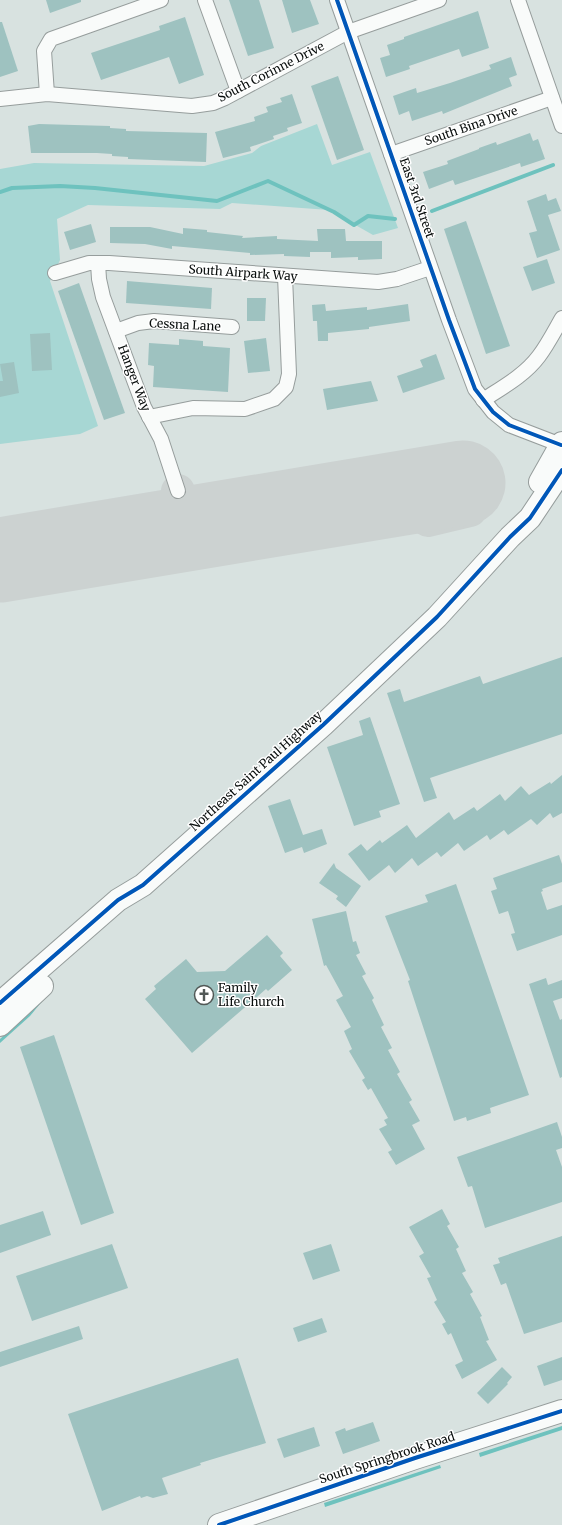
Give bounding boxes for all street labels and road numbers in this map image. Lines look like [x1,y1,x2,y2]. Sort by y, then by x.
street label: South Corinne Drive [215,38,326,105]
street label: South Bina Drive [422,103,519,148]
street label: East 3rd Street [397,156,438,240]
street label: South Airpark Way [188,261,298,284]
street label: Cessna Lane [149,315,221,334]
street label: Hanger Way [115,342,154,413]
street label: Northeast Saint Paul Highway [187,707,325,834]
street label: South Springbrook Road [317,1429,457,1487]

